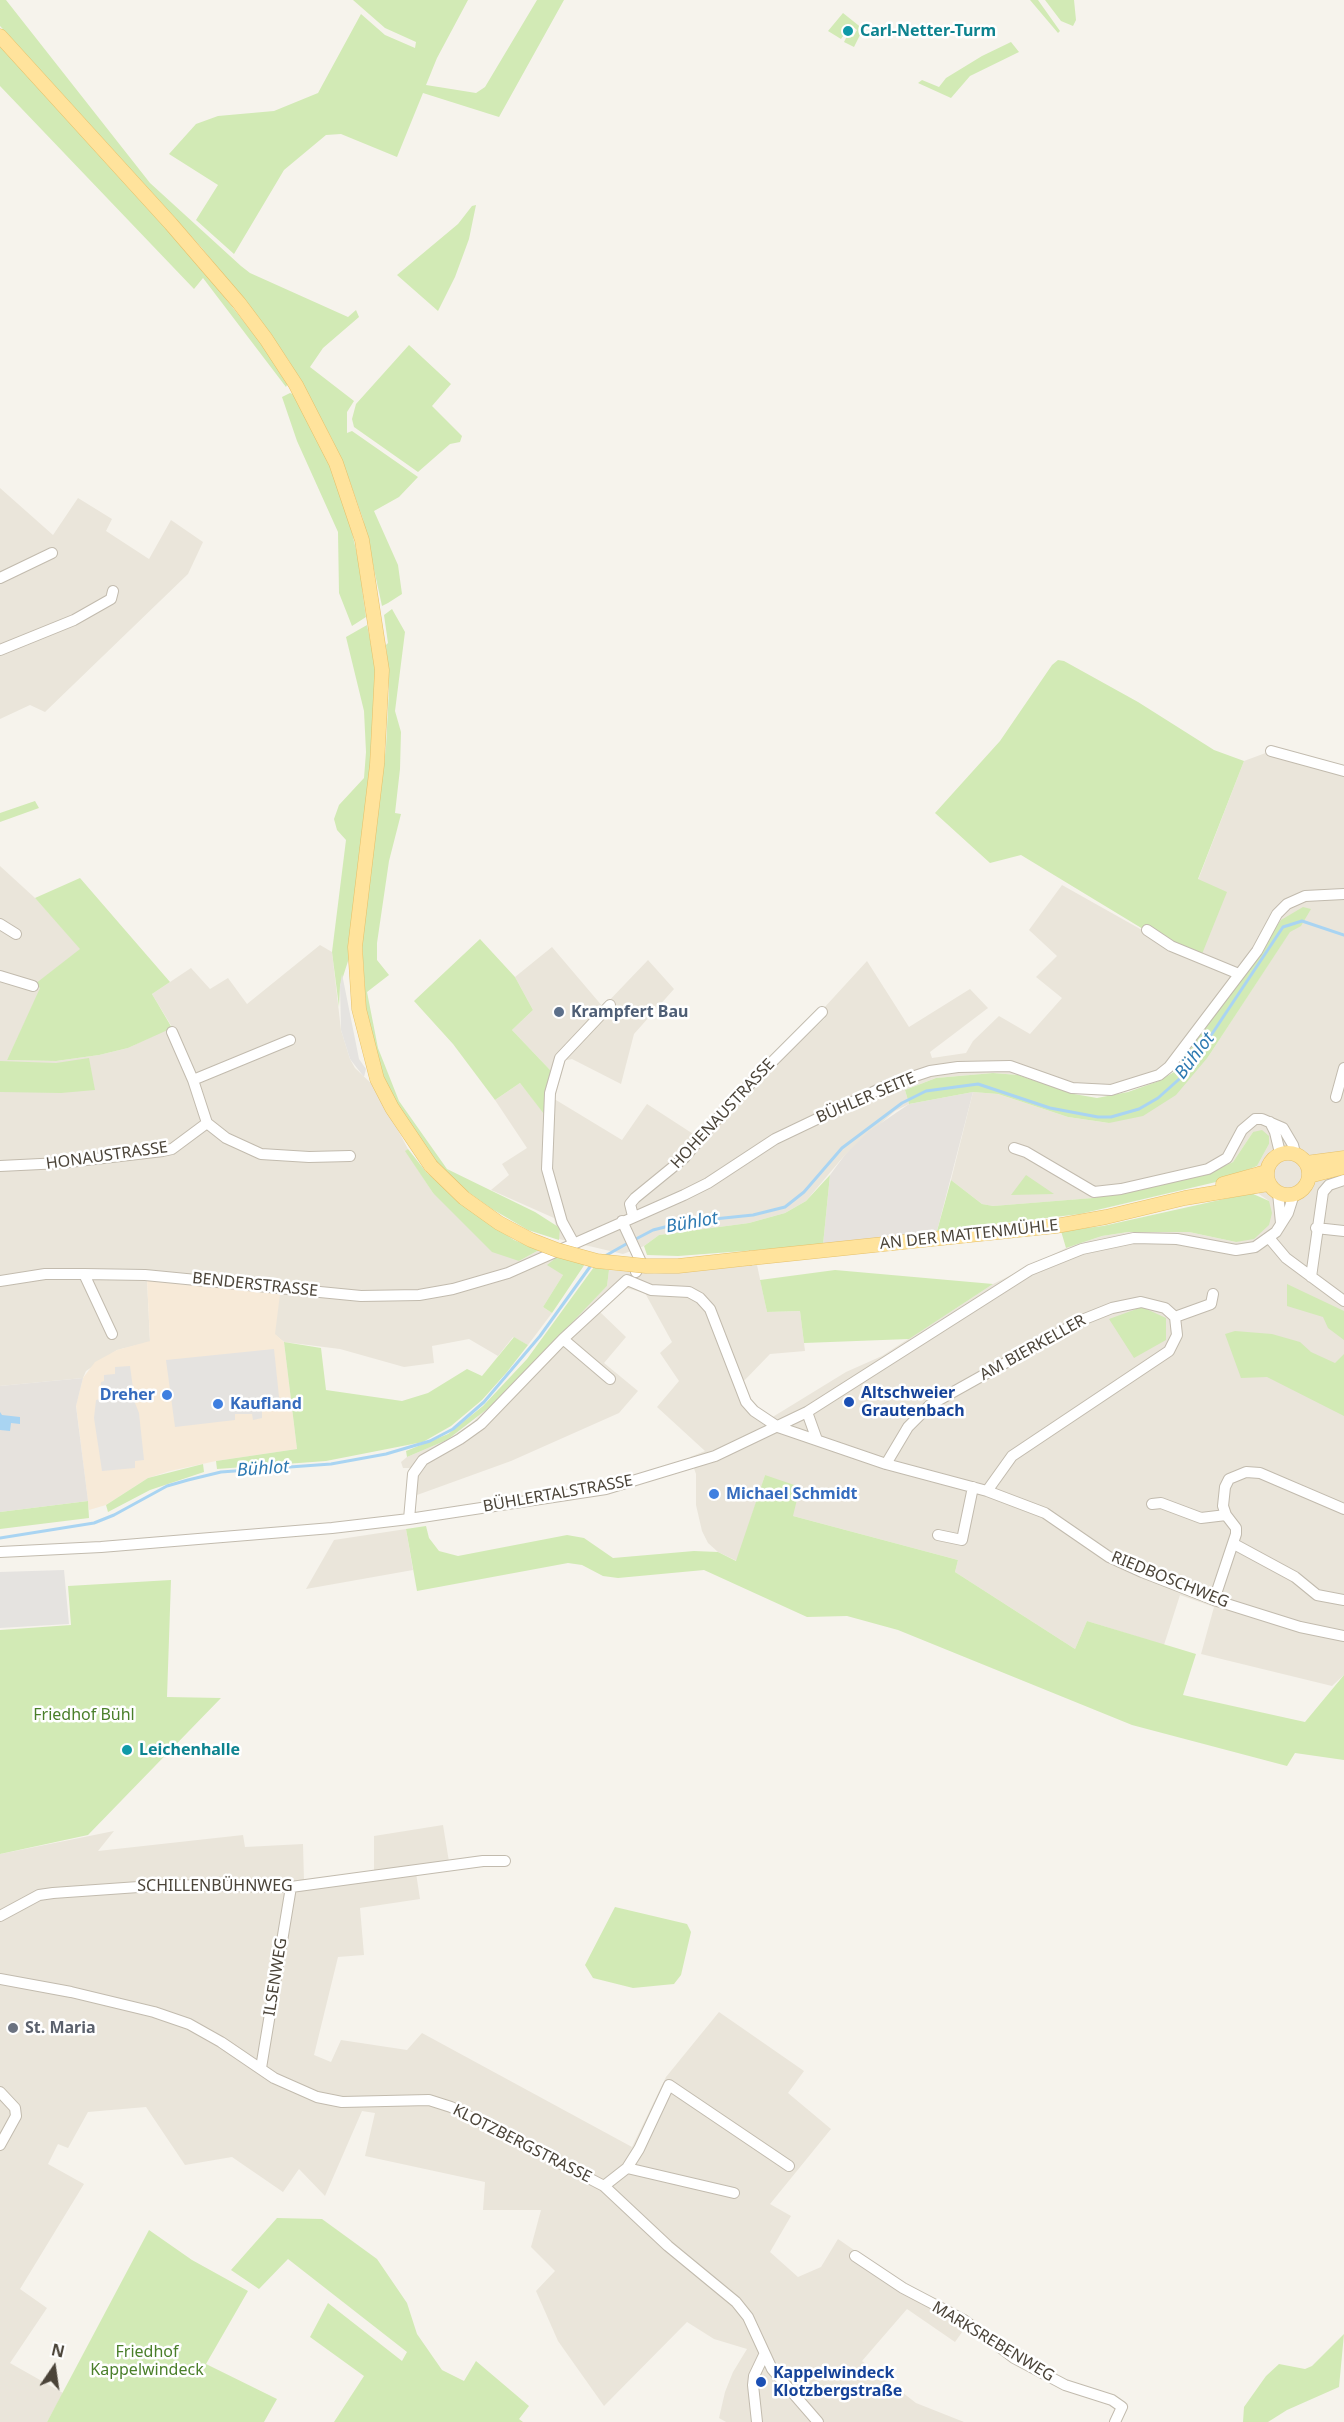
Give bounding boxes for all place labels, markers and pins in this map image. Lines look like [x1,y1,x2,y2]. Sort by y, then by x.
place label: Carl-Netter-Turm [860,21,996,41]
marker: Carl-Netter-Turm [841,24,855,38]
place label: Krampfert Bau [571,1002,688,1022]
marker: Krampfert Bau [552,1005,566,1019]
place label: Altschweier Grautenbach [861,1383,965,1421]
place label: Dreher [100,1385,155,1405]
marker: Dreher [160,1388,174,1402]
place label: Kaufland [230,1394,302,1414]
marker: Altschweier Grautenbach [842,1395,856,1409]
marker: Kaufland [211,1397,225,1411]
place label: Michael Schmidt [726,1484,858,1504]
marker: Michael Schmidt [707,1487,721,1501]
place label: Leichenhalle [139,1740,240,1760]
marker: Leichenhalle [120,1743,134,1757]
place label: St. Maria [25,2018,96,2038]
marker: St. Maria [6,2021,20,2035]
place label: Kappelwindeck Klotzbergstraße [773,2363,902,2401]
marker: Kappelwindeck Klotzbergstraße [754,2375,768,2389]

